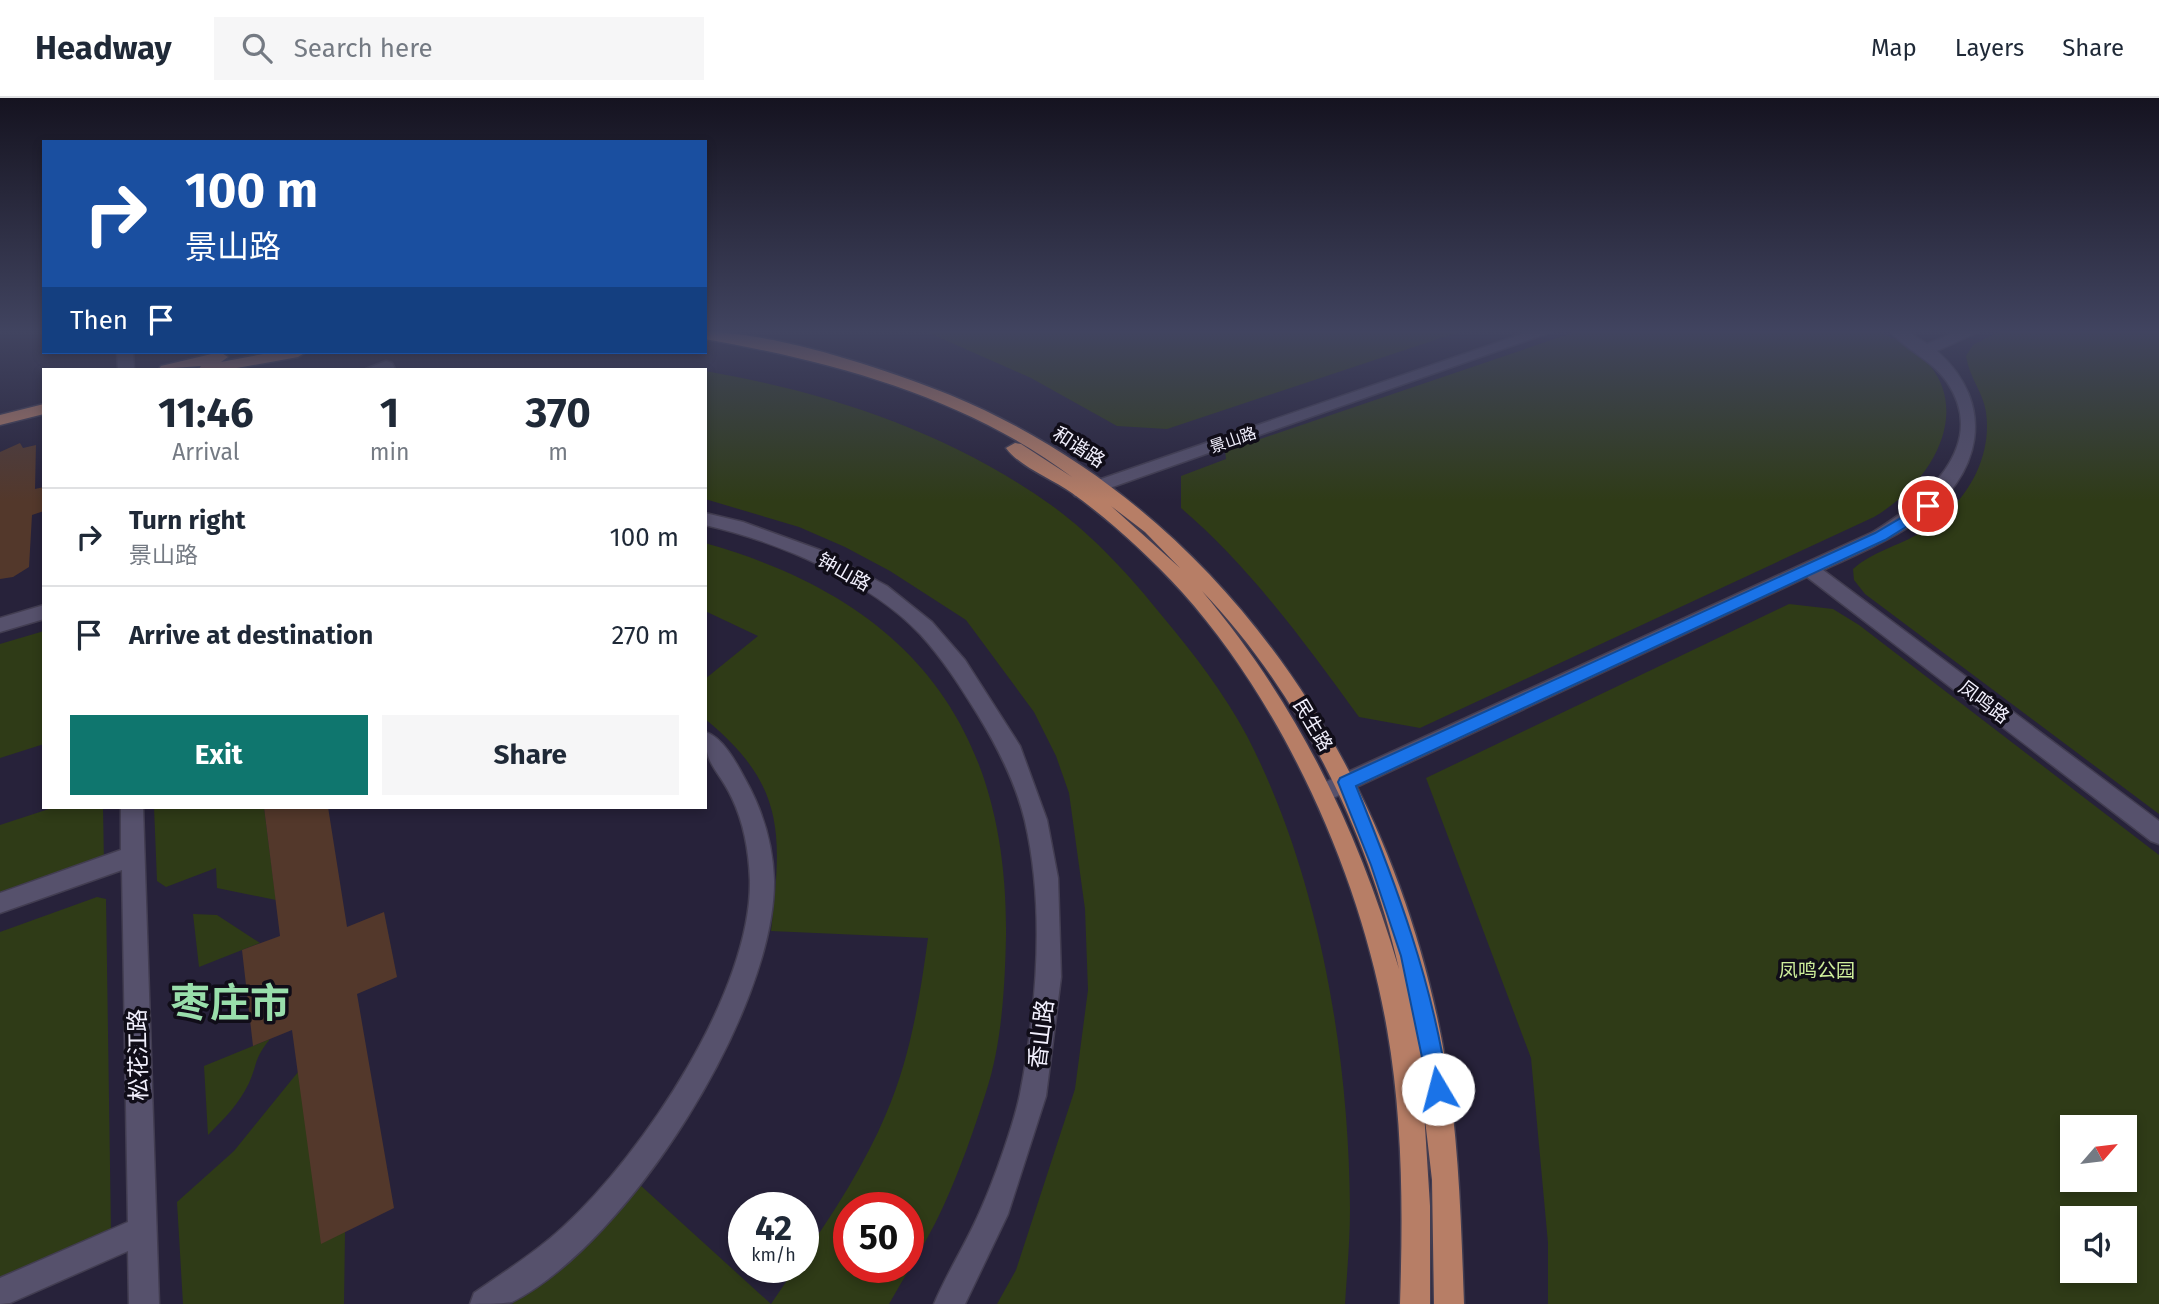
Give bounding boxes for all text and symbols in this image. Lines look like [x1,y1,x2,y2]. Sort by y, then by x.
search box [214,17,704,80]
text: Headway [35,28,172,68]
icon: search [238,29,276,67]
text: Search here [294,33,433,64]
text: Map [1871,34,1917,62]
text: Layers [1955,34,2024,62]
text: Share [2062,34,2124,62]
text: 100 m [185,161,318,220]
icon: right [70,168,161,259]
text: 景山路 [185,228,281,266]
icon: arrive [142,301,180,339]
text: Then [70,305,128,336]
text: 11:46 [158,388,254,438]
text: 1 [380,388,399,438]
text: 370 [525,388,591,438]
street label: 和谐路 [1049,422,1109,472]
street label: 景山路 [1207,423,1259,457]
text: Arrival [172,438,240,466]
text: min [370,438,409,466]
text: m [548,438,568,466]
pin [1898,476,1958,536]
icon: arrive [1909,487,1947,525]
text: Turn right [129,505,246,536]
icon: right [70,518,108,556]
text: 100 m [610,522,679,553]
text: 景山路 [129,541,198,569]
street label: 钟山路 [813,548,875,596]
icon: arrive [70,616,108,654]
text: Arrive at destination [129,620,373,651]
text: 270 m [611,620,679,651]
street label: 凤鸣路 [1954,676,2014,728]
street label: 民生路 [1288,695,1338,755]
button: Exit [70,715,368,795]
button: Share [382,715,679,795]
park label: 凤鸣公园 [1779,959,1855,982]
district label: 枣庄市 [170,980,290,1028]
street label: 香山路 [1023,998,1059,1070]
street label: 松花江路 [123,1009,153,1101]
position arrow [1401,1052,1475,1126]
north arrow [2060,1115,2137,1192]
map controls [2060,1115,2137,1283]
speed limit sign: 50 [833,1192,924,1283]
button: sound [2060,1206,2137,1283]
text: 42 [755,1207,792,1249]
text: km/h [751,1244,796,1266]

